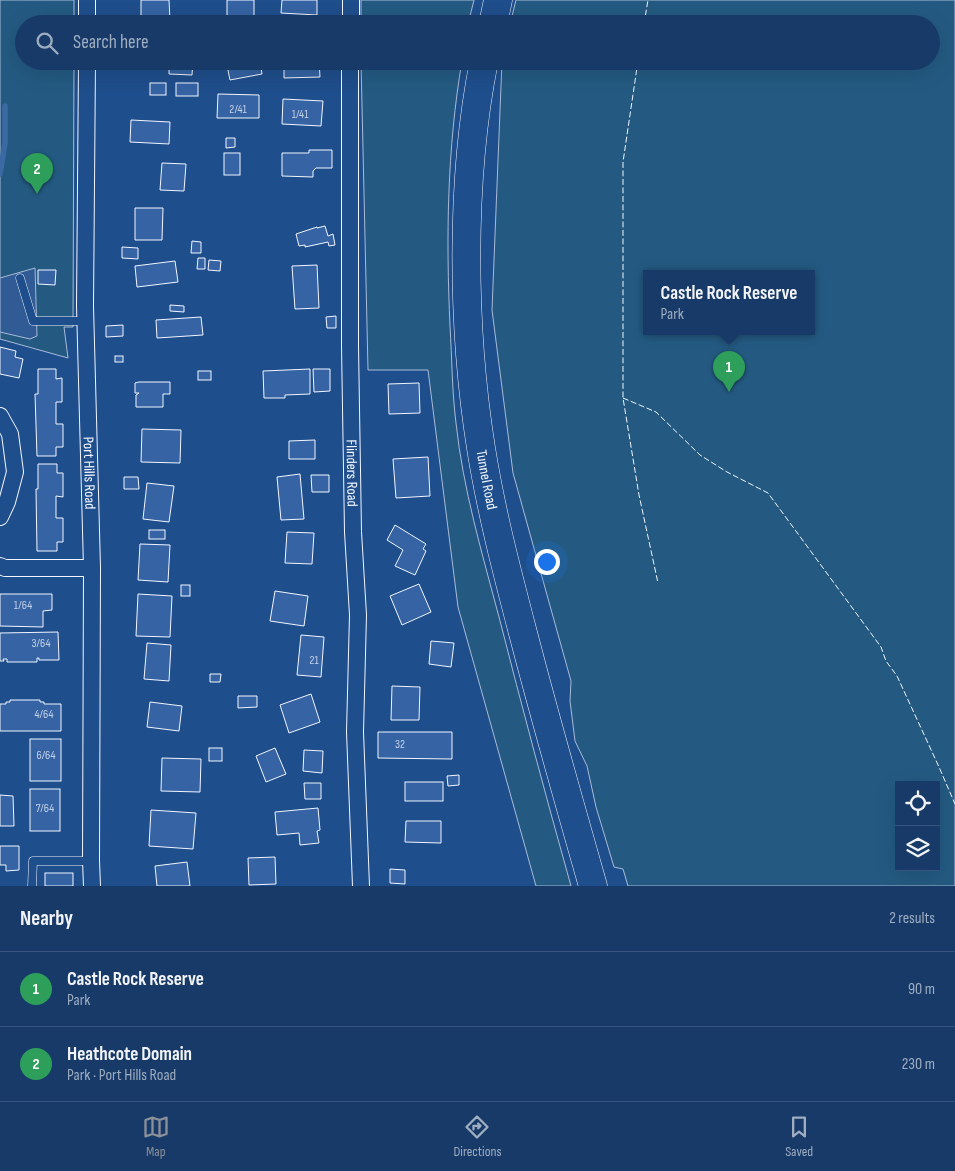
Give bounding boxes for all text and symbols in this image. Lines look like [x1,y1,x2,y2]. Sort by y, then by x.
search box [15,15,940,70]
icon: search [33,29,61,57]
text: Search here [73,31,149,54]
house number: 2/41 [229,102,248,117]
house number: 1/41 [292,107,309,122]
pin: 2 [21,153,53,194]
popup [643,270,815,335]
text: Castle Rock Reserve [661,282,797,305]
text: Park [661,305,684,324]
pin: 1 [713,351,745,392]
street label: Port Hills Road [78,436,99,510]
street label: Flinders Road [342,439,362,507]
street label: Tunnel Road [471,449,501,511]
your location [534,549,560,575]
house number: 1/64 [14,598,32,613]
house number: 3/64 [32,636,51,651]
house number: 21 [309,653,319,668]
house number: 4/64 [35,707,53,722]
house number: 32 [395,737,405,752]
house number: 6/64 [36,748,56,763]
map controls [895,781,940,871]
button: locate [895,781,940,826]
house number: 7/64 [36,801,54,816]
button: layers [895,826,940,871]
text: Nearby [20,906,73,931]
text: 2 results [889,909,935,928]
text: Castle Rock Reserve [67,968,204,991]
text: 1 [33,980,39,999]
text: 90 m [908,980,935,999]
text: Park [67,991,90,1010]
text: Heathcote Domain [67,1043,192,1066]
text: 2 [32,1055,40,1074]
text: 230 m [902,1055,935,1074]
text: Park · Port Hills Road [67,1066,176,1085]
tab: Map [142,1113,170,1160]
tab: Directions [453,1113,502,1160]
tab: Saved [785,1113,813,1160]

